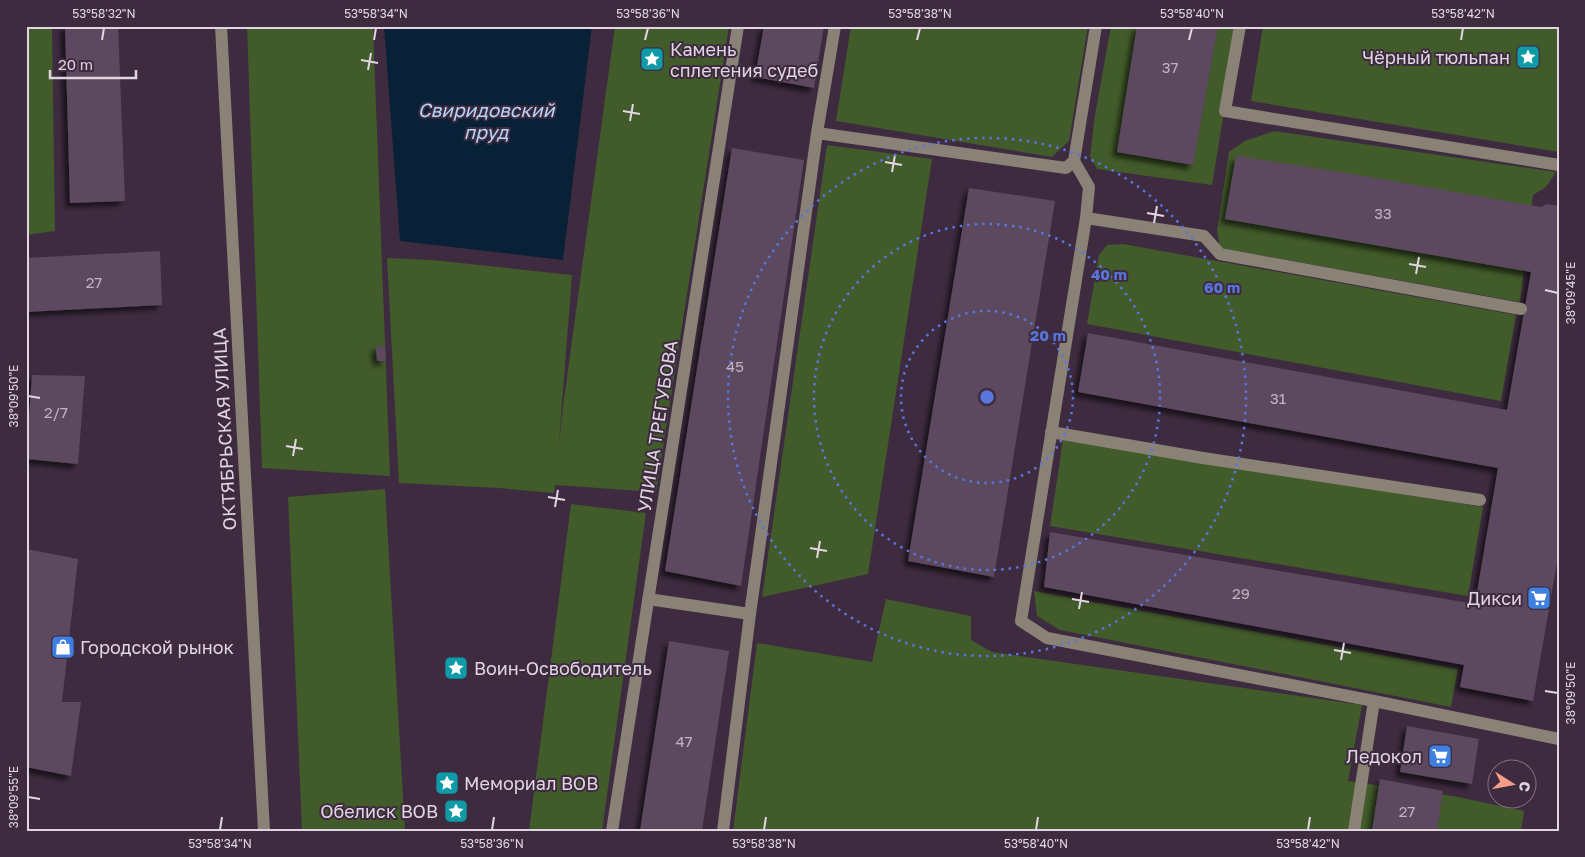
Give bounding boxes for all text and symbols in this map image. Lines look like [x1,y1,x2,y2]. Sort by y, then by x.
text: 53°58'32"N [72,6,136,21]
text: 53°58'34"N [344,6,408,21]
text: 53°58'36"N [616,6,680,21]
text: 53°58'38"N [888,6,952,21]
text: 53°58'40"N [1160,6,1224,21]
text: 53°58'42"N [1431,6,1495,21]
place label: Камень сплетения судеб [670,38,818,81]
place icon: Чёрный тюльпан [1515,44,1541,70]
place icon: Камень сплетения судеб [639,46,665,72]
place label: Чёрный тюльпан [1362,46,1510,68]
scale bar [50,48,136,80]
text: 20 m [58,55,93,73]
house number: 37 [1162,58,1178,76]
water label: Свиридовский пруд [418,98,556,143]
house number: 33 [1374,204,1392,222]
text: 38°09'45"E [1563,262,1578,324]
text: 40 m [1091,265,1127,283]
house number: 27 [86,273,102,291]
text: 60 m [1204,278,1240,296]
text: 20 m [1030,326,1066,344]
street label: ОКТЯБРЬСКАЯ УЛИЦА [208,327,240,531]
street label: УЛИЦА ТРЕГУБОВА [633,338,681,514]
house number: 45 [726,357,744,375]
text: 38°09'50"E [6,365,21,427]
centre of rings [978,388,996,406]
house number: 31 [1270,389,1286,407]
house number: 2/7 [44,403,68,421]
house number: 29 [1232,584,1250,602]
supermarket icon: Дикси [1526,585,1552,611]
place label: Дикси [1467,587,1522,609]
shop icon: Городской рынок [50,634,76,660]
place label: Городской рынок [80,636,234,658]
place icon: Воин-Освободитель [443,655,469,681]
place label: Воин-Освободитель [474,657,652,679]
text: 38°09'50"E [1563,662,1578,724]
house number: 47 [675,732,693,750]
supermarket icon: Ледокол [1427,743,1453,769]
place label: Ледокол [1346,745,1422,767]
north arrow [1488,760,1538,810]
text: 38°09'55"E [6,766,21,828]
place icon: Мемориал ВОВ [434,770,460,796]
place label: Мемориал ВОВ [464,772,598,794]
text: С [1516,780,1535,793]
place icon: Обелиск ВОВ [443,798,469,824]
place label: Обелиск ВОВ [320,800,438,822]
house number: 27 [1399,802,1415,820]
text: 53°58'34"N [188,836,252,851]
text: 53°58'36"N [460,836,524,851]
text: 53°58'38"N [732,836,796,851]
text: 53°58'40"N [1004,836,1068,851]
text: 53°58'42"N [1276,836,1340,851]

